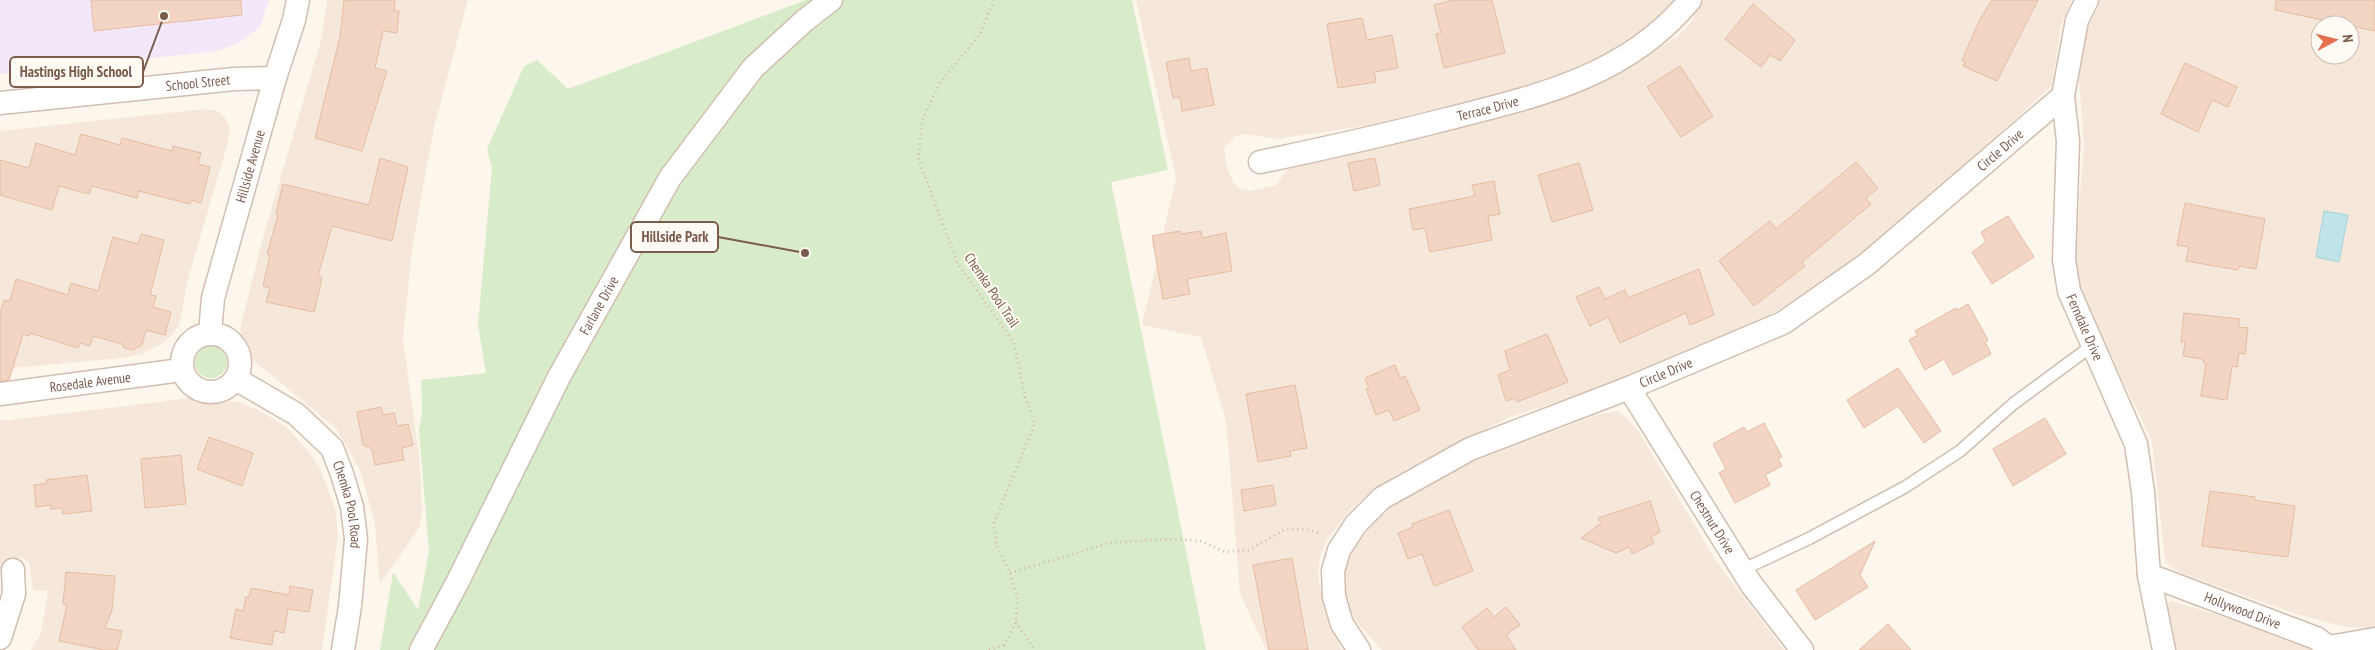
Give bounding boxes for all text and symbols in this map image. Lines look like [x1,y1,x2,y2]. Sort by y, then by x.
north arrow [2310,15,2360,65]
text: N [2339,34,2357,43]
callout: Hastings High School [10,57,143,87]
text: Hastings High School [20,62,132,81]
street label: School Street [165,70,231,95]
street label: Terrace Drive [1455,92,1521,125]
street label: Circle Drive [1973,125,2027,175]
street label: Hillside Avenue [231,128,269,205]
callout: Hillside Park [631,222,718,252]
text: Hillside Park [641,227,709,246]
street label: Chemka Pool Trail [960,249,1024,331]
street label: Farlane Drive [575,273,623,338]
street label: Ferndale Drive [2062,291,2107,364]
street label: Circle Drive [1637,353,1695,392]
street label: Rosedale Avenue [49,368,132,396]
street label: Chemka Pool Road [329,458,365,549]
street label: Chestnut Drive [1686,487,1739,557]
street label: Hollywood Drive [2202,588,2283,633]

